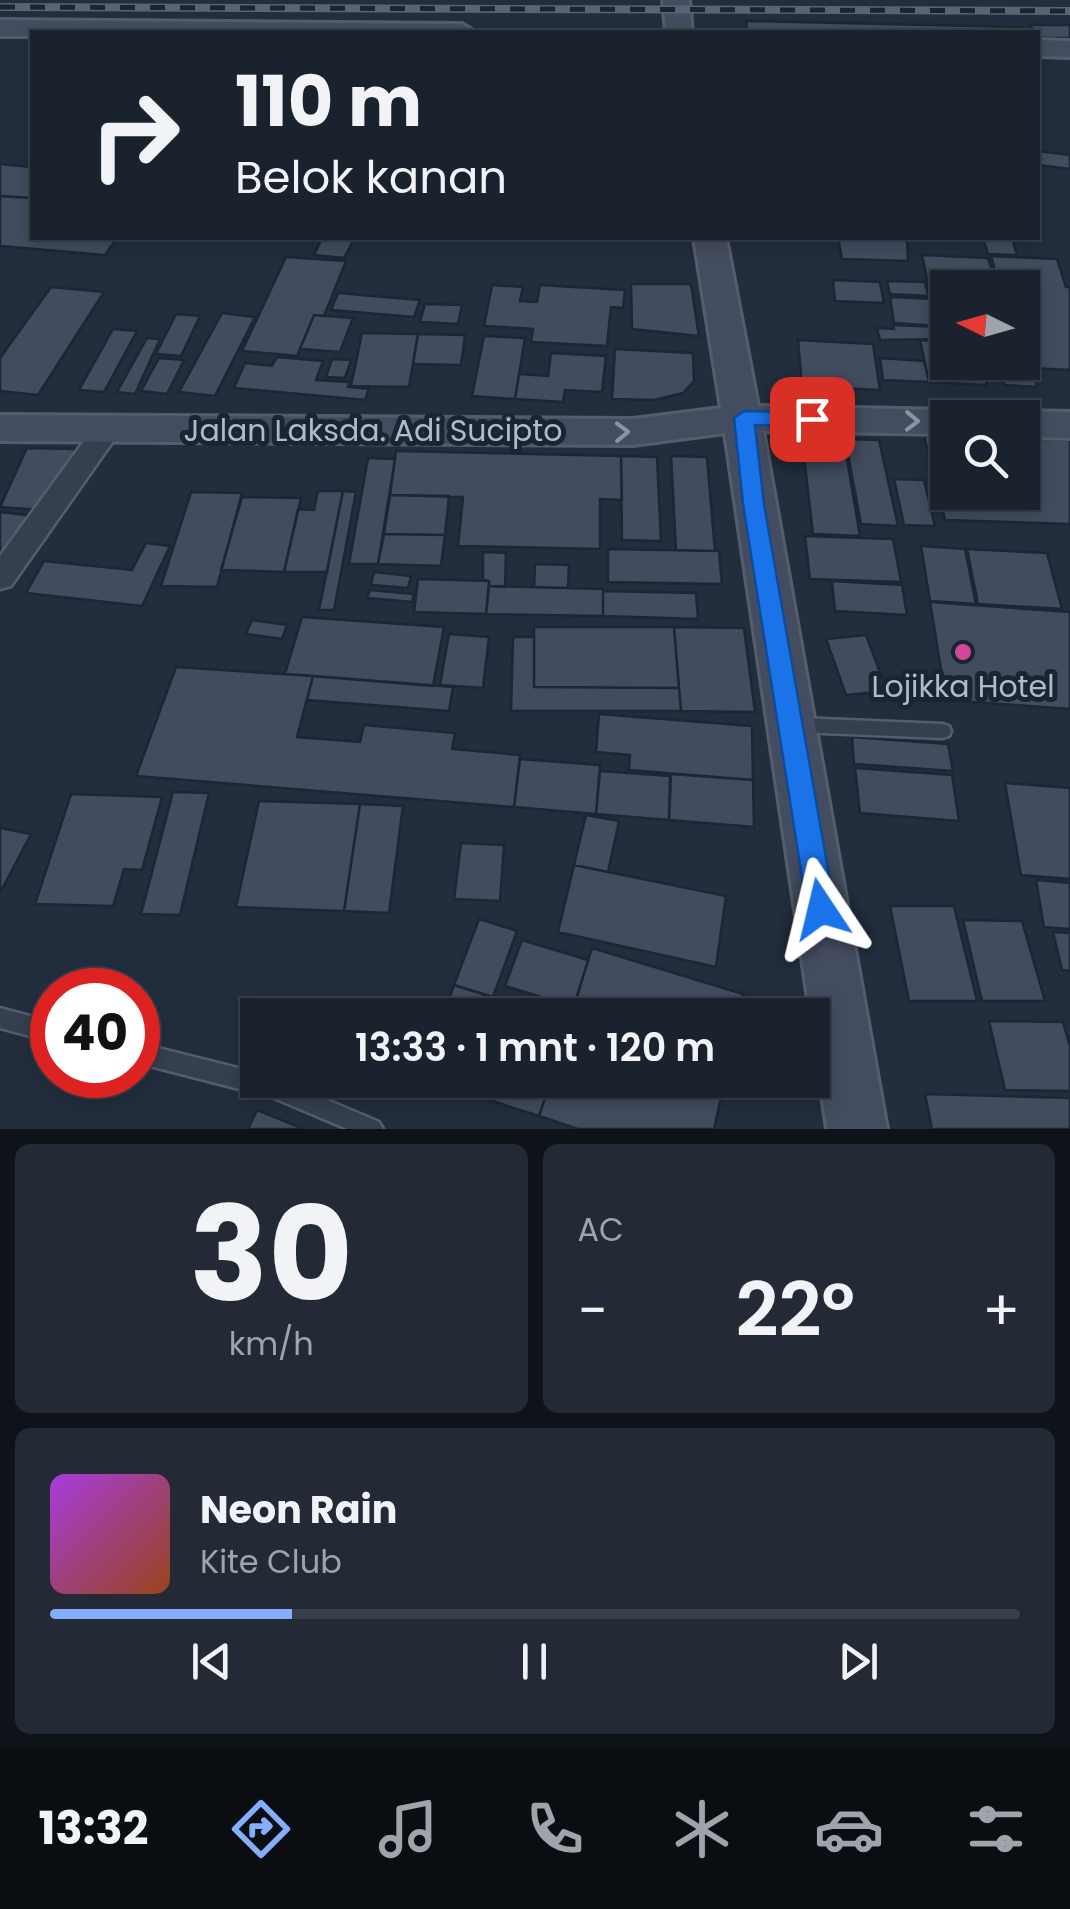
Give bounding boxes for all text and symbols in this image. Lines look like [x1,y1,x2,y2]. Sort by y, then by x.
text: 110 m [235,52,422,151]
icon: right [70,70,200,200]
text: Belok kanan [235,146,507,209]
north arrow [930,270,1040,380]
map controls [930,270,1040,510]
pin [770,377,855,462]
icon: arrive [785,392,840,447]
button: search [930,400,1040,510]
street label: Jalan Laksda. Adi Sucipto [184,409,562,452]
one-way arrow [904,411,920,432]
one-way arrow [615,421,631,442]
marker: Lojikka Hotel [952,641,974,663]
place label: Lojikka Hotel [871,665,1055,708]
position arrow [769,857,873,961]
speed limit sign: 40 [30,968,160,1098]
text: 13:33 · 1 mnt · 120 m [355,1021,715,1074]
text: 30 [190,1163,353,1346]
text: AC [578,1207,624,1252]
text: 22° [735,1257,855,1362]
text: − [578,1272,608,1349]
text: + [982,1272,1020,1349]
text: km/h [229,1321,314,1366]
text: Neon Rain [200,1483,397,1536]
text: Kite Club [200,1539,342,1584]
icon: previous [184,1634,239,1689]
icon: pause [507,1634,562,1689]
icon: next [831,1634,886,1689]
icon: directions [226,1794,296,1864]
icon: music [373,1794,443,1864]
icon: phone [520,1794,590,1864]
icon: climate [667,1794,737,1864]
icon: car [814,1794,884,1864]
icon: filters [961,1794,1031,1864]
text: 13:32 [39,1797,148,1860]

